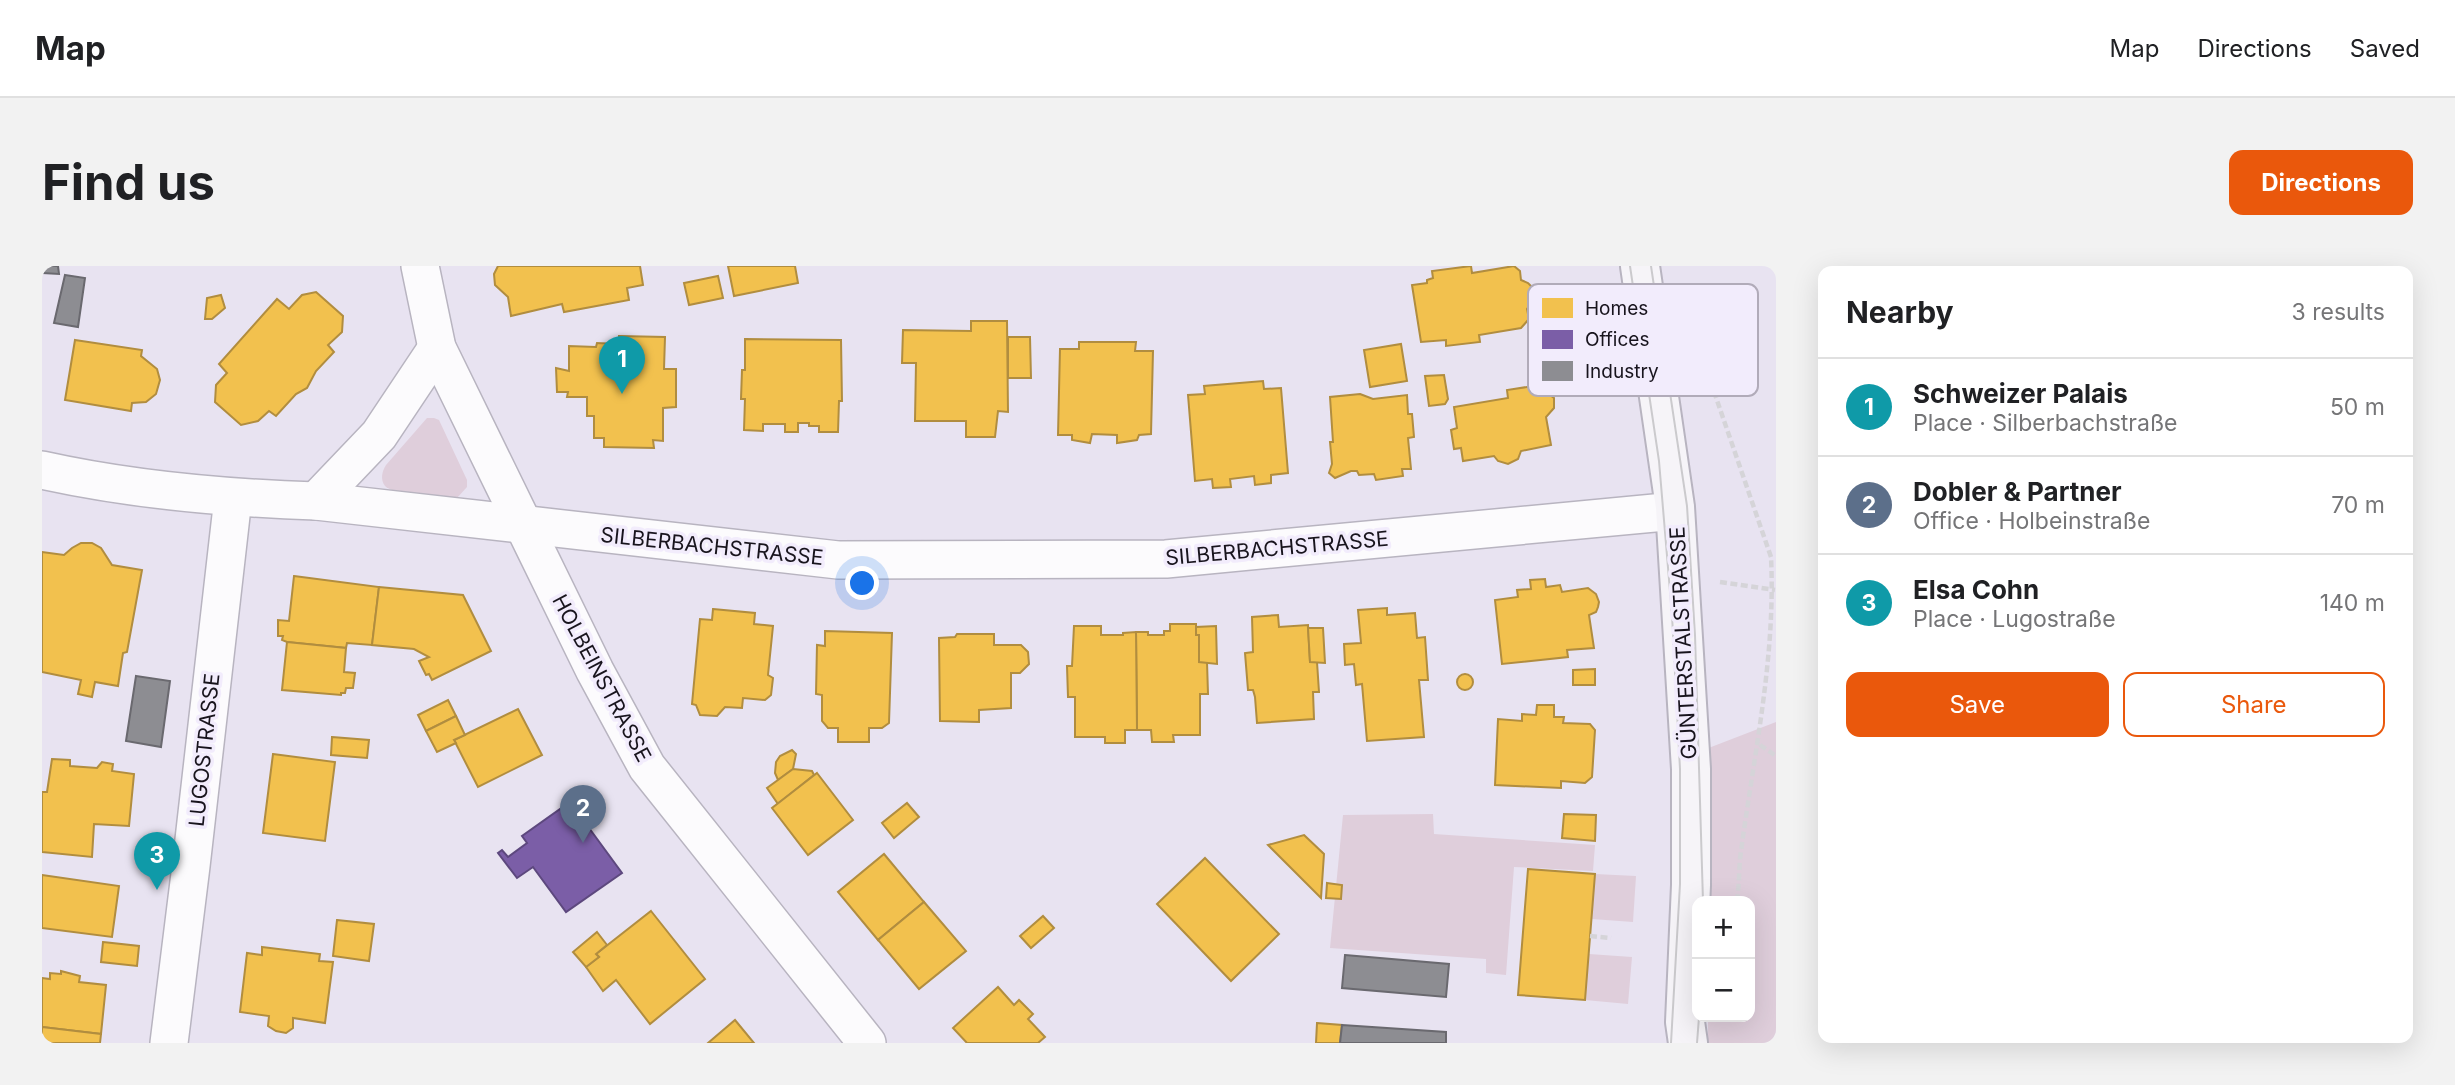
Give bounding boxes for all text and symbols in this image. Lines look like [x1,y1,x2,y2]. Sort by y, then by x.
text: Map [35,28,106,68]
text: Map [2110,34,2159,63]
text: Directions [2197,34,2312,63]
text: Saved [2350,34,2420,63]
button: Directions [2229,150,2413,215]
text: Find us [42,153,215,212]
legend [1528,284,1758,396]
text: Nearby [1846,294,1954,330]
text: Homes [1585,297,1648,320]
text: 3 results [2292,298,2385,326]
text: Offices [1585,328,1649,351]
pin: 1 [599,336,645,394]
text: Industry [1585,360,1659,383]
text: Schweizer Palais [1913,378,2128,409]
text: 1 [1864,393,1874,421]
text: 50 m [2330,393,2385,421]
text: Place · Silberbachstraße [1913,409,2177,437]
text: Dobler & Partner [1913,476,2122,507]
text: 2 [1862,491,1876,519]
text: 70 m [2331,491,2385,519]
text: Office · Holbeinstraße [1913,507,2150,535]
street label: SILBERBACHSTRASSE [599,522,825,570]
street label: SILBERBACHSTRASSE [1164,526,1390,570]
street label: GÜNTERSTALSTRASSE [1663,526,1702,760]
your location [845,566,879,600]
text: Elsa Cohn [1913,574,2039,605]
text: 3 [1862,589,1876,617]
text: 140 m [2320,589,2385,617]
street label: HOLBEINSTRASSE [547,590,657,766]
text: Place · Lugostraße [1913,605,2116,633]
street label: LUGOSTRASSE [184,672,224,828]
button: Save [1846,672,2109,737]
button: Share [2123,672,2385,737]
pin: 2 [560,785,606,843]
pin: 3 [134,832,180,890]
map controls [1692,896,1755,1022]
button: + [1692,896,1755,959]
button: − [1692,959,1755,1022]

